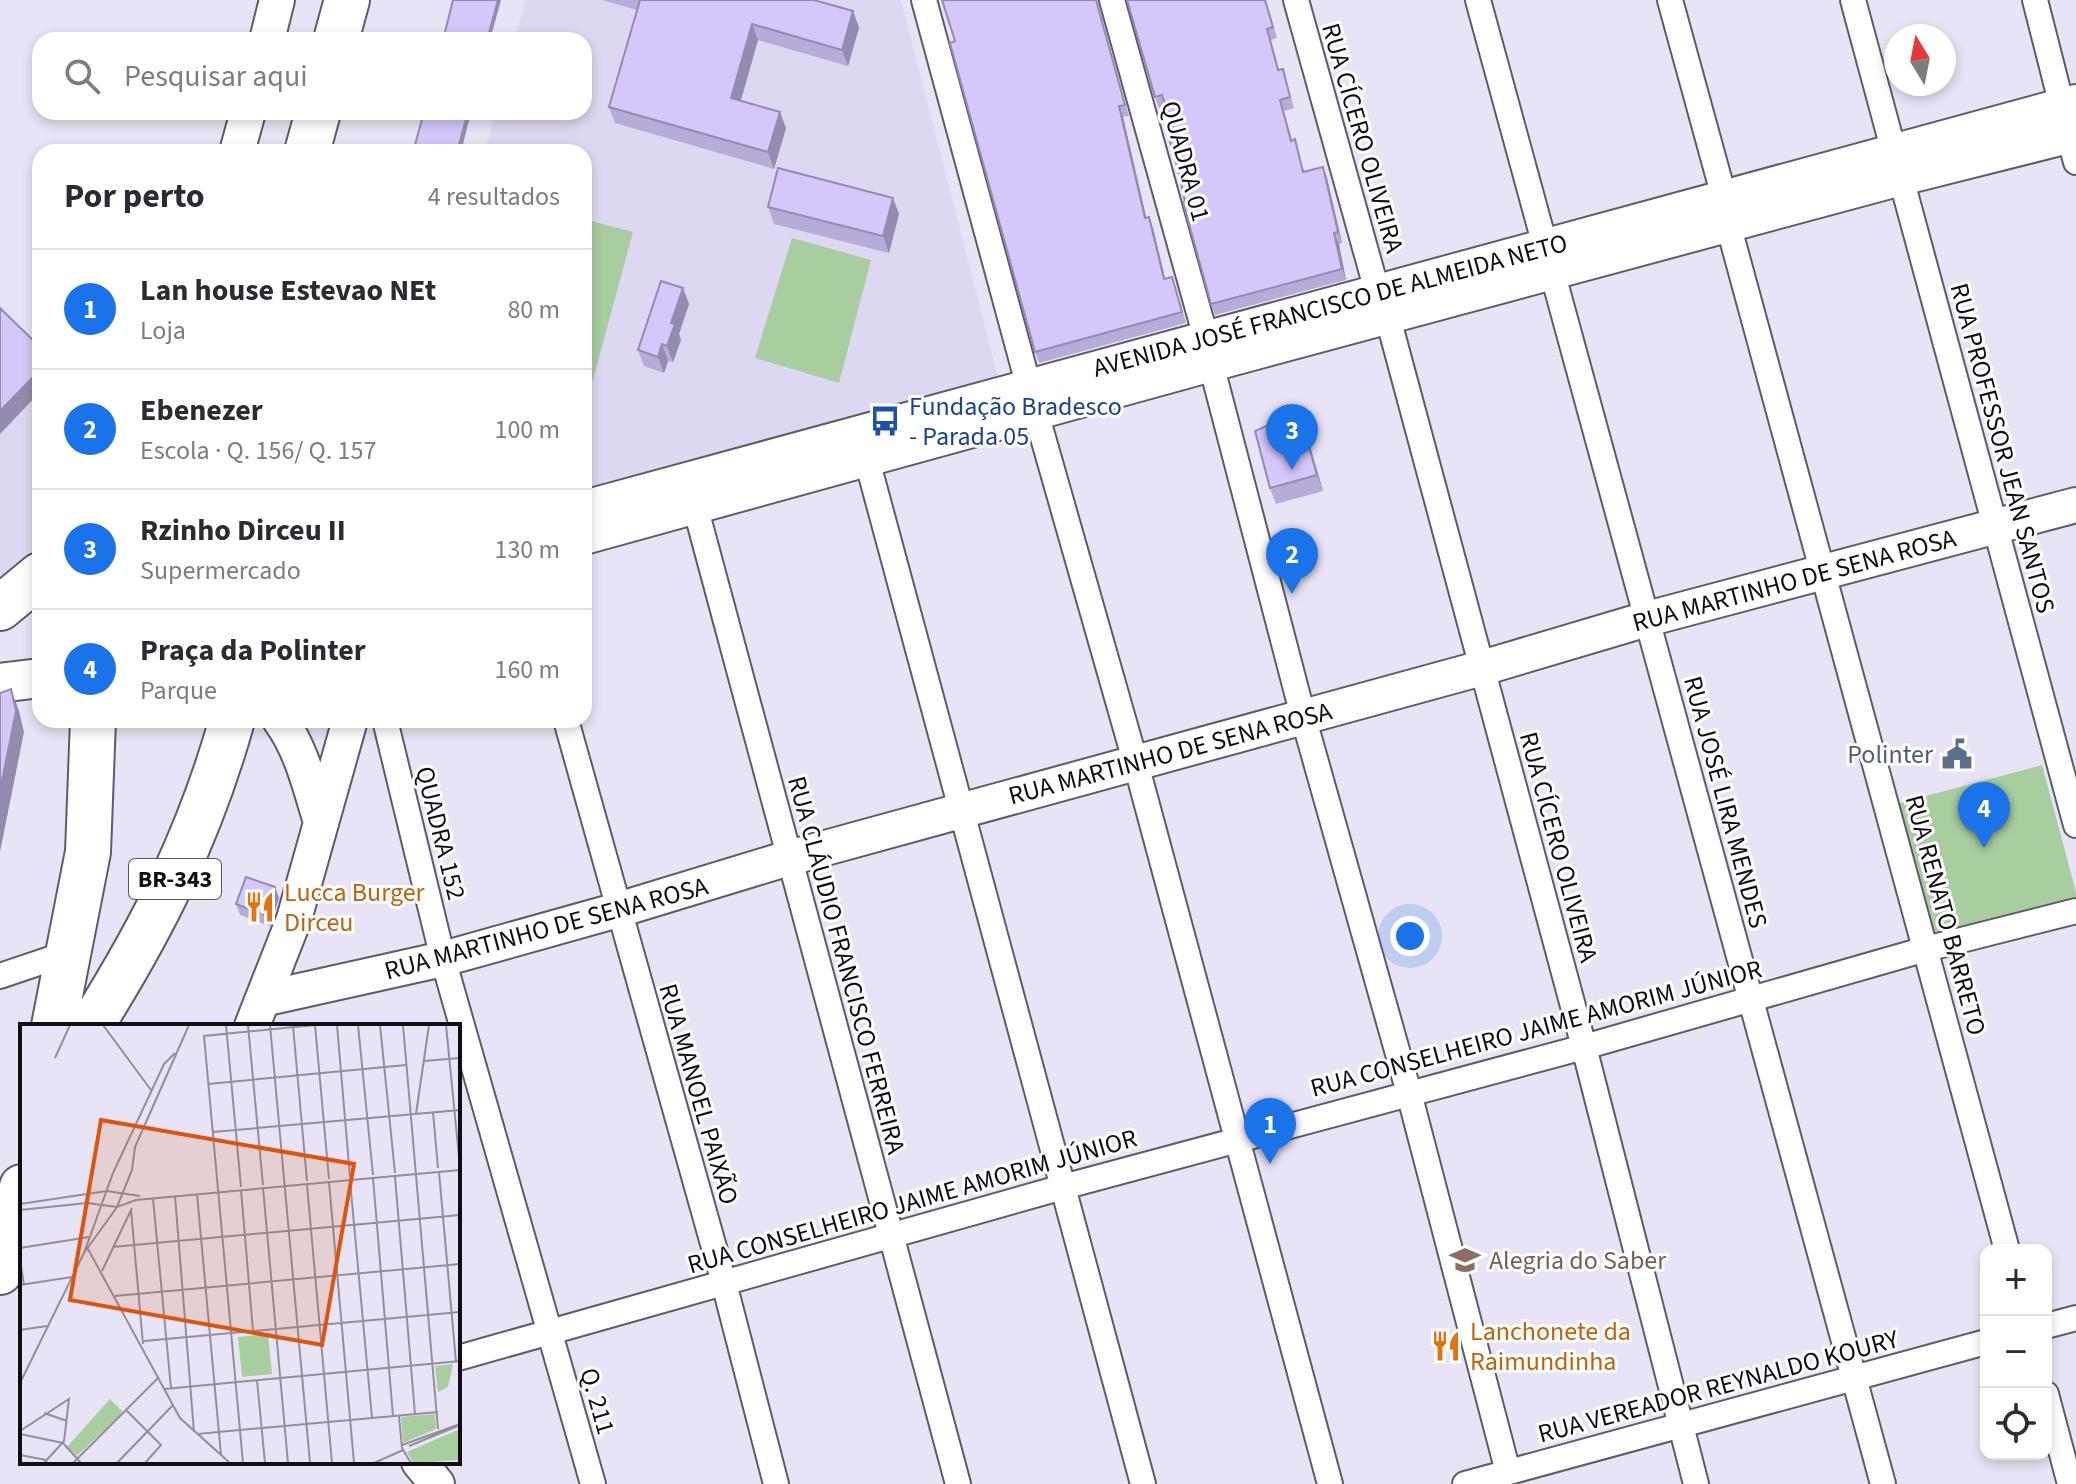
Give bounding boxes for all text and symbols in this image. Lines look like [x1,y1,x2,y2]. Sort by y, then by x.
street label: RUA CÍCERO OLIVEIRA [1312,19,1413,258]
north arrow [1884,24,1956,96]
search box [32,32,592,120]
icon: search [60,54,104,98]
text: Pesquisar aqui [124,55,308,98]
street label: QUADRA 01 [1152,97,1219,226]
text: Por perto [64,172,205,221]
text: 4 resultados [428,178,560,215]
street label: AVENIDA JOSÉ FRANCISCO DE ALMEIDA NETO [1089,224,1572,387]
text: Lan house Estevao NEt [140,269,436,312]
street label: RUA PROFESSOR JEAN SANTOS [1941,279,2064,617]
text: 1 [83,291,97,328]
text: 80 m [507,291,560,328]
text: Loja [140,312,186,349]
place label: Fundação Bradesco - Parada 05 [909,388,1122,455]
text: Ebenezer [140,389,263,432]
bus stop icon: Fundação Bradesco - Parada 05 [868,404,902,438]
pin: 3 [1266,404,1318,470]
text: 2 [83,411,97,448]
text: 100 m [494,411,560,448]
text: Escola · Q. 156/ Q. 157 [140,432,376,469]
text: Rzinho Dirceu II [140,509,346,552]
street label: RUA MARTINHO DE SENA ROSA [1628,519,1961,642]
pin: 2 [1266,528,1318,594]
text: 3 [83,531,97,568]
text: 130 m [494,531,560,568]
text: Supermercado [140,552,301,589]
text: Praça da Polinter [140,629,366,672]
text: 4 [83,651,97,688]
text: 160 m [494,651,560,688]
text: Parque [140,672,217,709]
street label: RUA JOSÉ LIRA MENDES [1674,672,1777,932]
street label: RUA MARTINHO DE SENA ROSA [1004,692,1337,815]
street label: RUA CÍCERO OLIVEIRA [1510,728,1607,967]
place label: Polinter [1847,736,1934,773]
public building icon: Polinter [1940,737,1974,771]
street label: QUADRA 152 [406,762,475,904]
street label: RUA CLÁUDIO FRANCISCO FERREIRA [778,772,915,1159]
pin: 4 [1958,782,2010,848]
street label: RUA RENATO BARRETO [1896,791,1995,1039]
road number: BR-343 [129,859,221,899]
street label: RUA MARTINHO DE SENA ROSA [380,867,713,990]
place label: Lucca Burger Dirceu [284,874,426,941]
restaurant icon: Lucca Burger Dirceu [243,890,277,924]
your location [1390,916,1430,956]
street label: RUA CONSELHEIRO JAIME AMORIM JÚNIOR [1306,950,1766,1107]
street label: RUA MANOEL PAIXÃO [649,979,748,1209]
inset map [20,1024,460,1464]
pin: 1 [1244,1098,1296,1164]
street label: RUA CONSELHEIRO JAIME AMORIM JÚNIOR [683,1119,1141,1283]
place label: Alegria do Saber [1489,1242,1667,1279]
school or university icon: Alegria do Saber [1448,1243,1482,1277]
map controls [1980,1244,2052,1460]
button: + [1980,1244,2052,1316]
place label: Lanchonete da Raimundinha [1470,1313,1631,1380]
button: − [1980,1316,2052,1388]
street label: RUA VEREADOR REYNALDO KOURY [1534,1320,1903,1452]
restaurant icon: Lanchonete da Raimundinha [1429,1329,1463,1363]
street label: Q. 211 [570,1363,625,1439]
button: locate [1980,1388,2052,1460]

